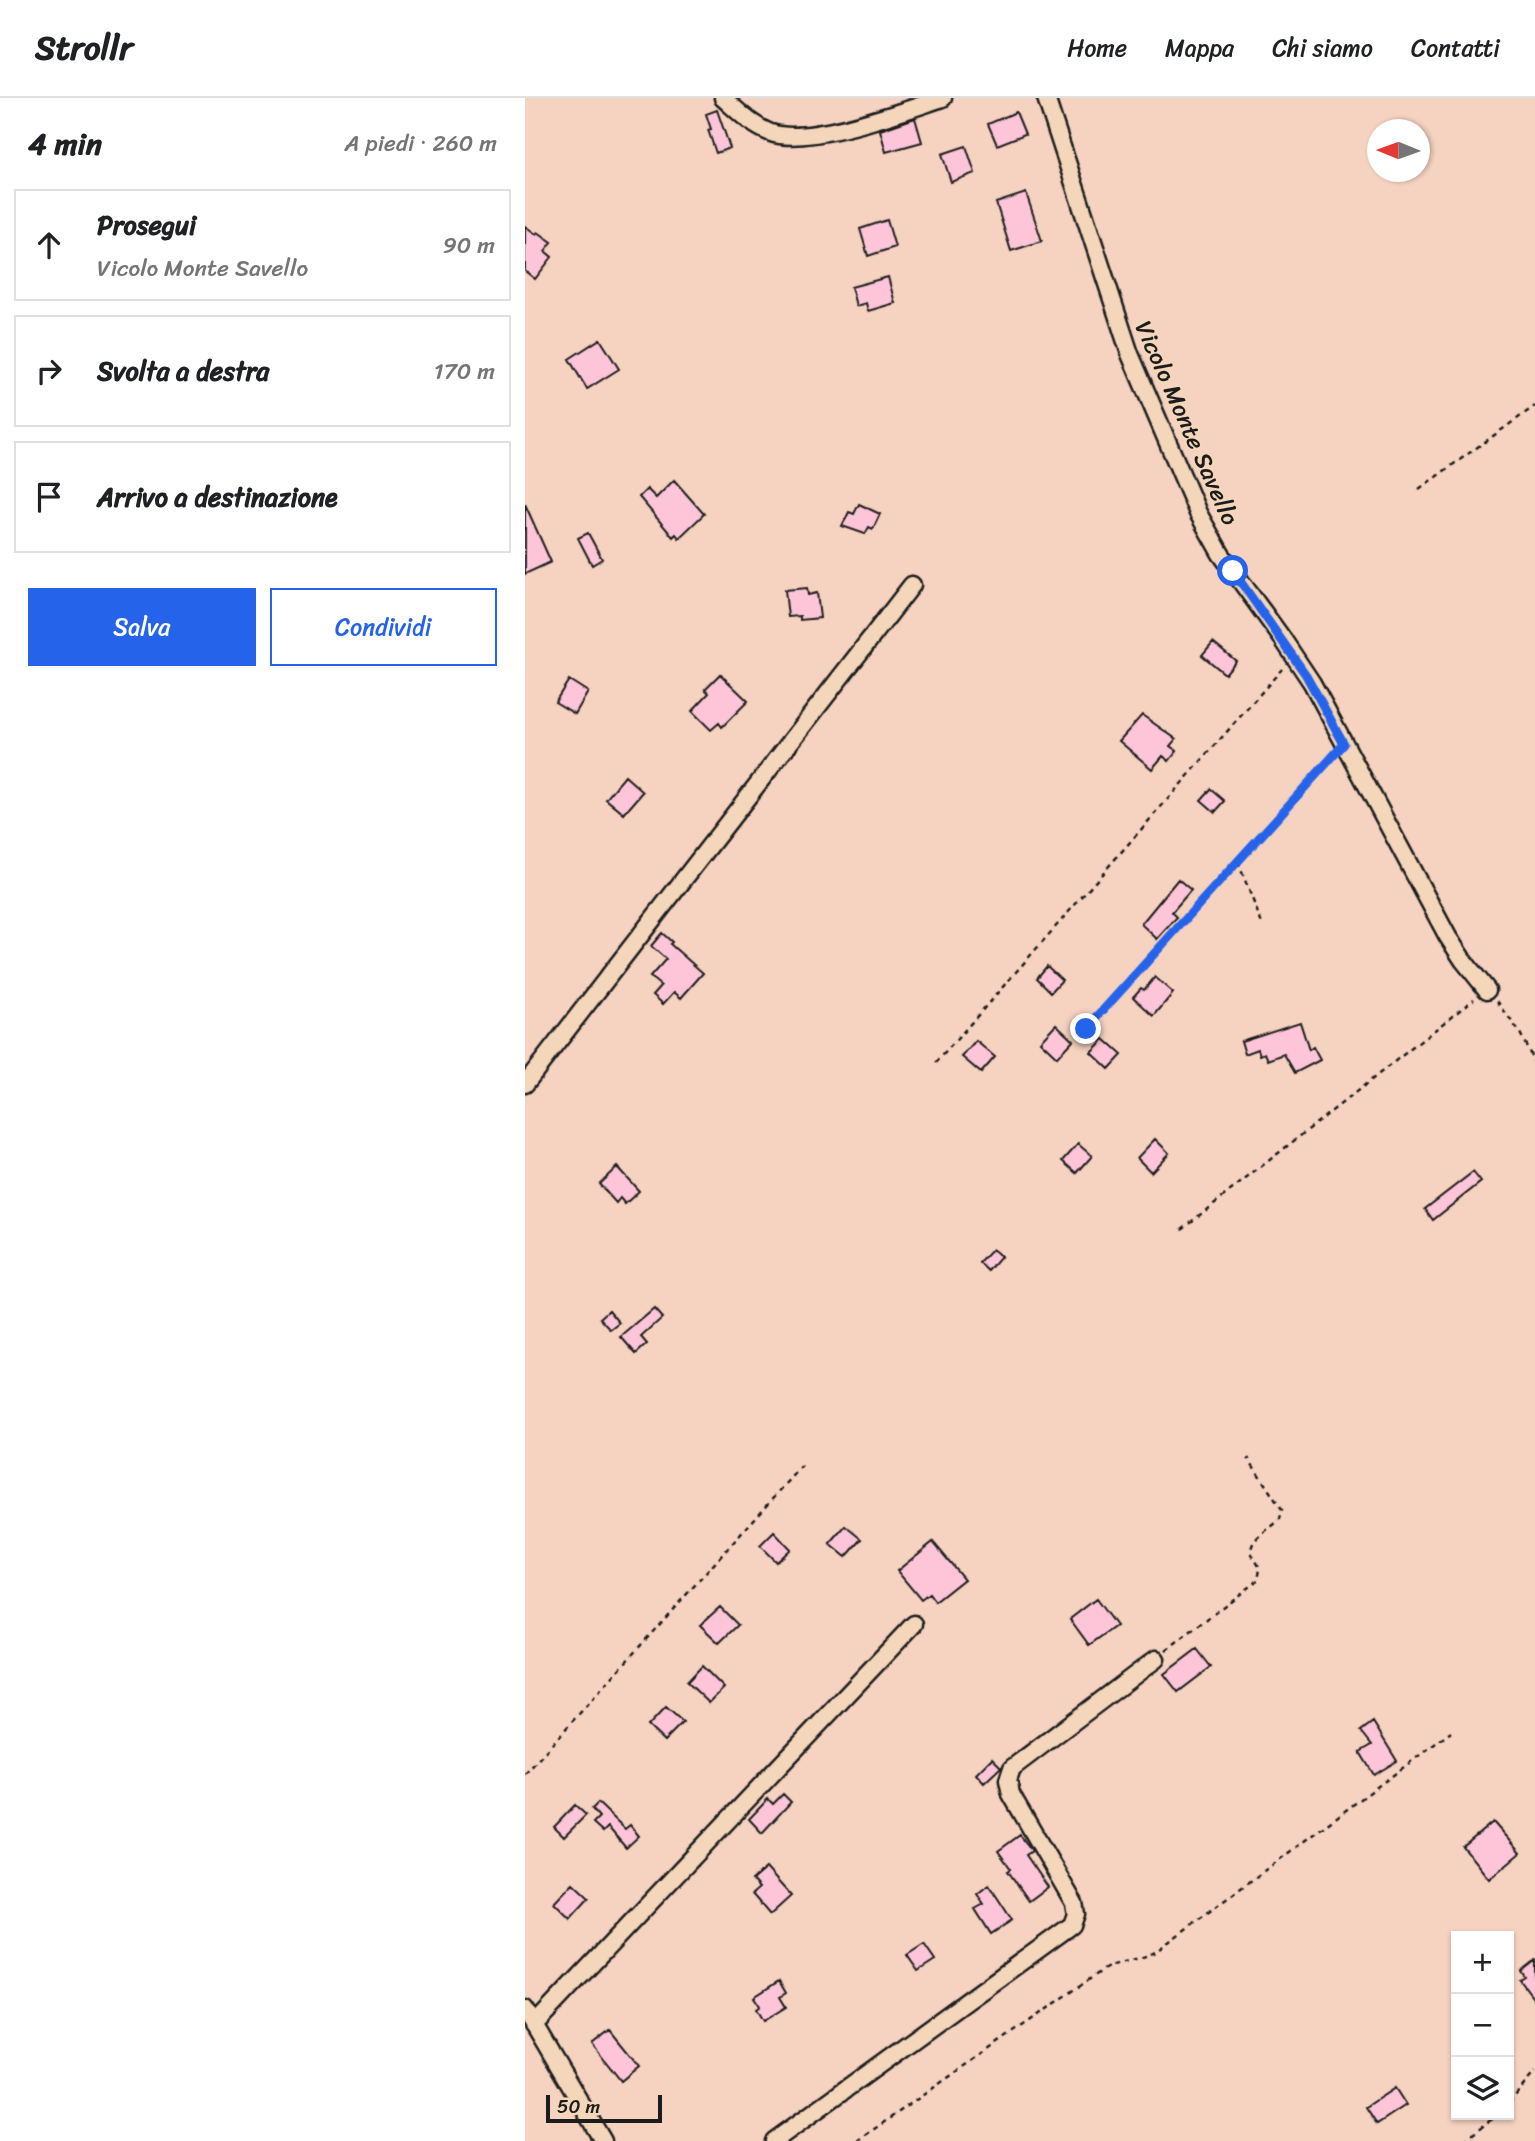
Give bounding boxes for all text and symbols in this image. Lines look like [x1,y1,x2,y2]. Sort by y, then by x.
text: Strollr [35,19,133,77]
text: Home [1067,27,1127,69]
text: Mappa [1165,27,1234,69]
text: Chi siamo [1272,27,1373,69]
text: Contatti [1411,27,1500,69]
text: 4 min [28,117,102,171]
north arrow [1367,119,1430,182]
text: A piedi · 260 m [345,123,497,164]
text: Prosegui [97,202,196,248]
text: 90 m [443,225,495,266]
icon: ahead [30,226,68,264]
text: Vicolo Monte Savello [97,248,308,289]
street label: Vicolo Monte Savello [1123,314,1251,532]
text: Svolta a destra [97,348,269,394]
text: 170 m [434,351,495,392]
icon: right [30,352,68,390]
text: Arrivo a destinazione [97,474,338,520]
icon: arrive [30,478,68,516]
route start [1217,555,1248,586]
button: Salva [28,588,256,666]
button: Condividi [270,588,497,666]
route end [1070,1013,1101,1044]
map controls [1451,1931,1514,2120]
button: + [1451,1931,1514,1994]
button: − [1451,1994,1514,2057]
button: layers [1451,2057,1514,2120]
text: 50 m [557,2090,600,2123]
scale bar [546,2092,661,2124]

